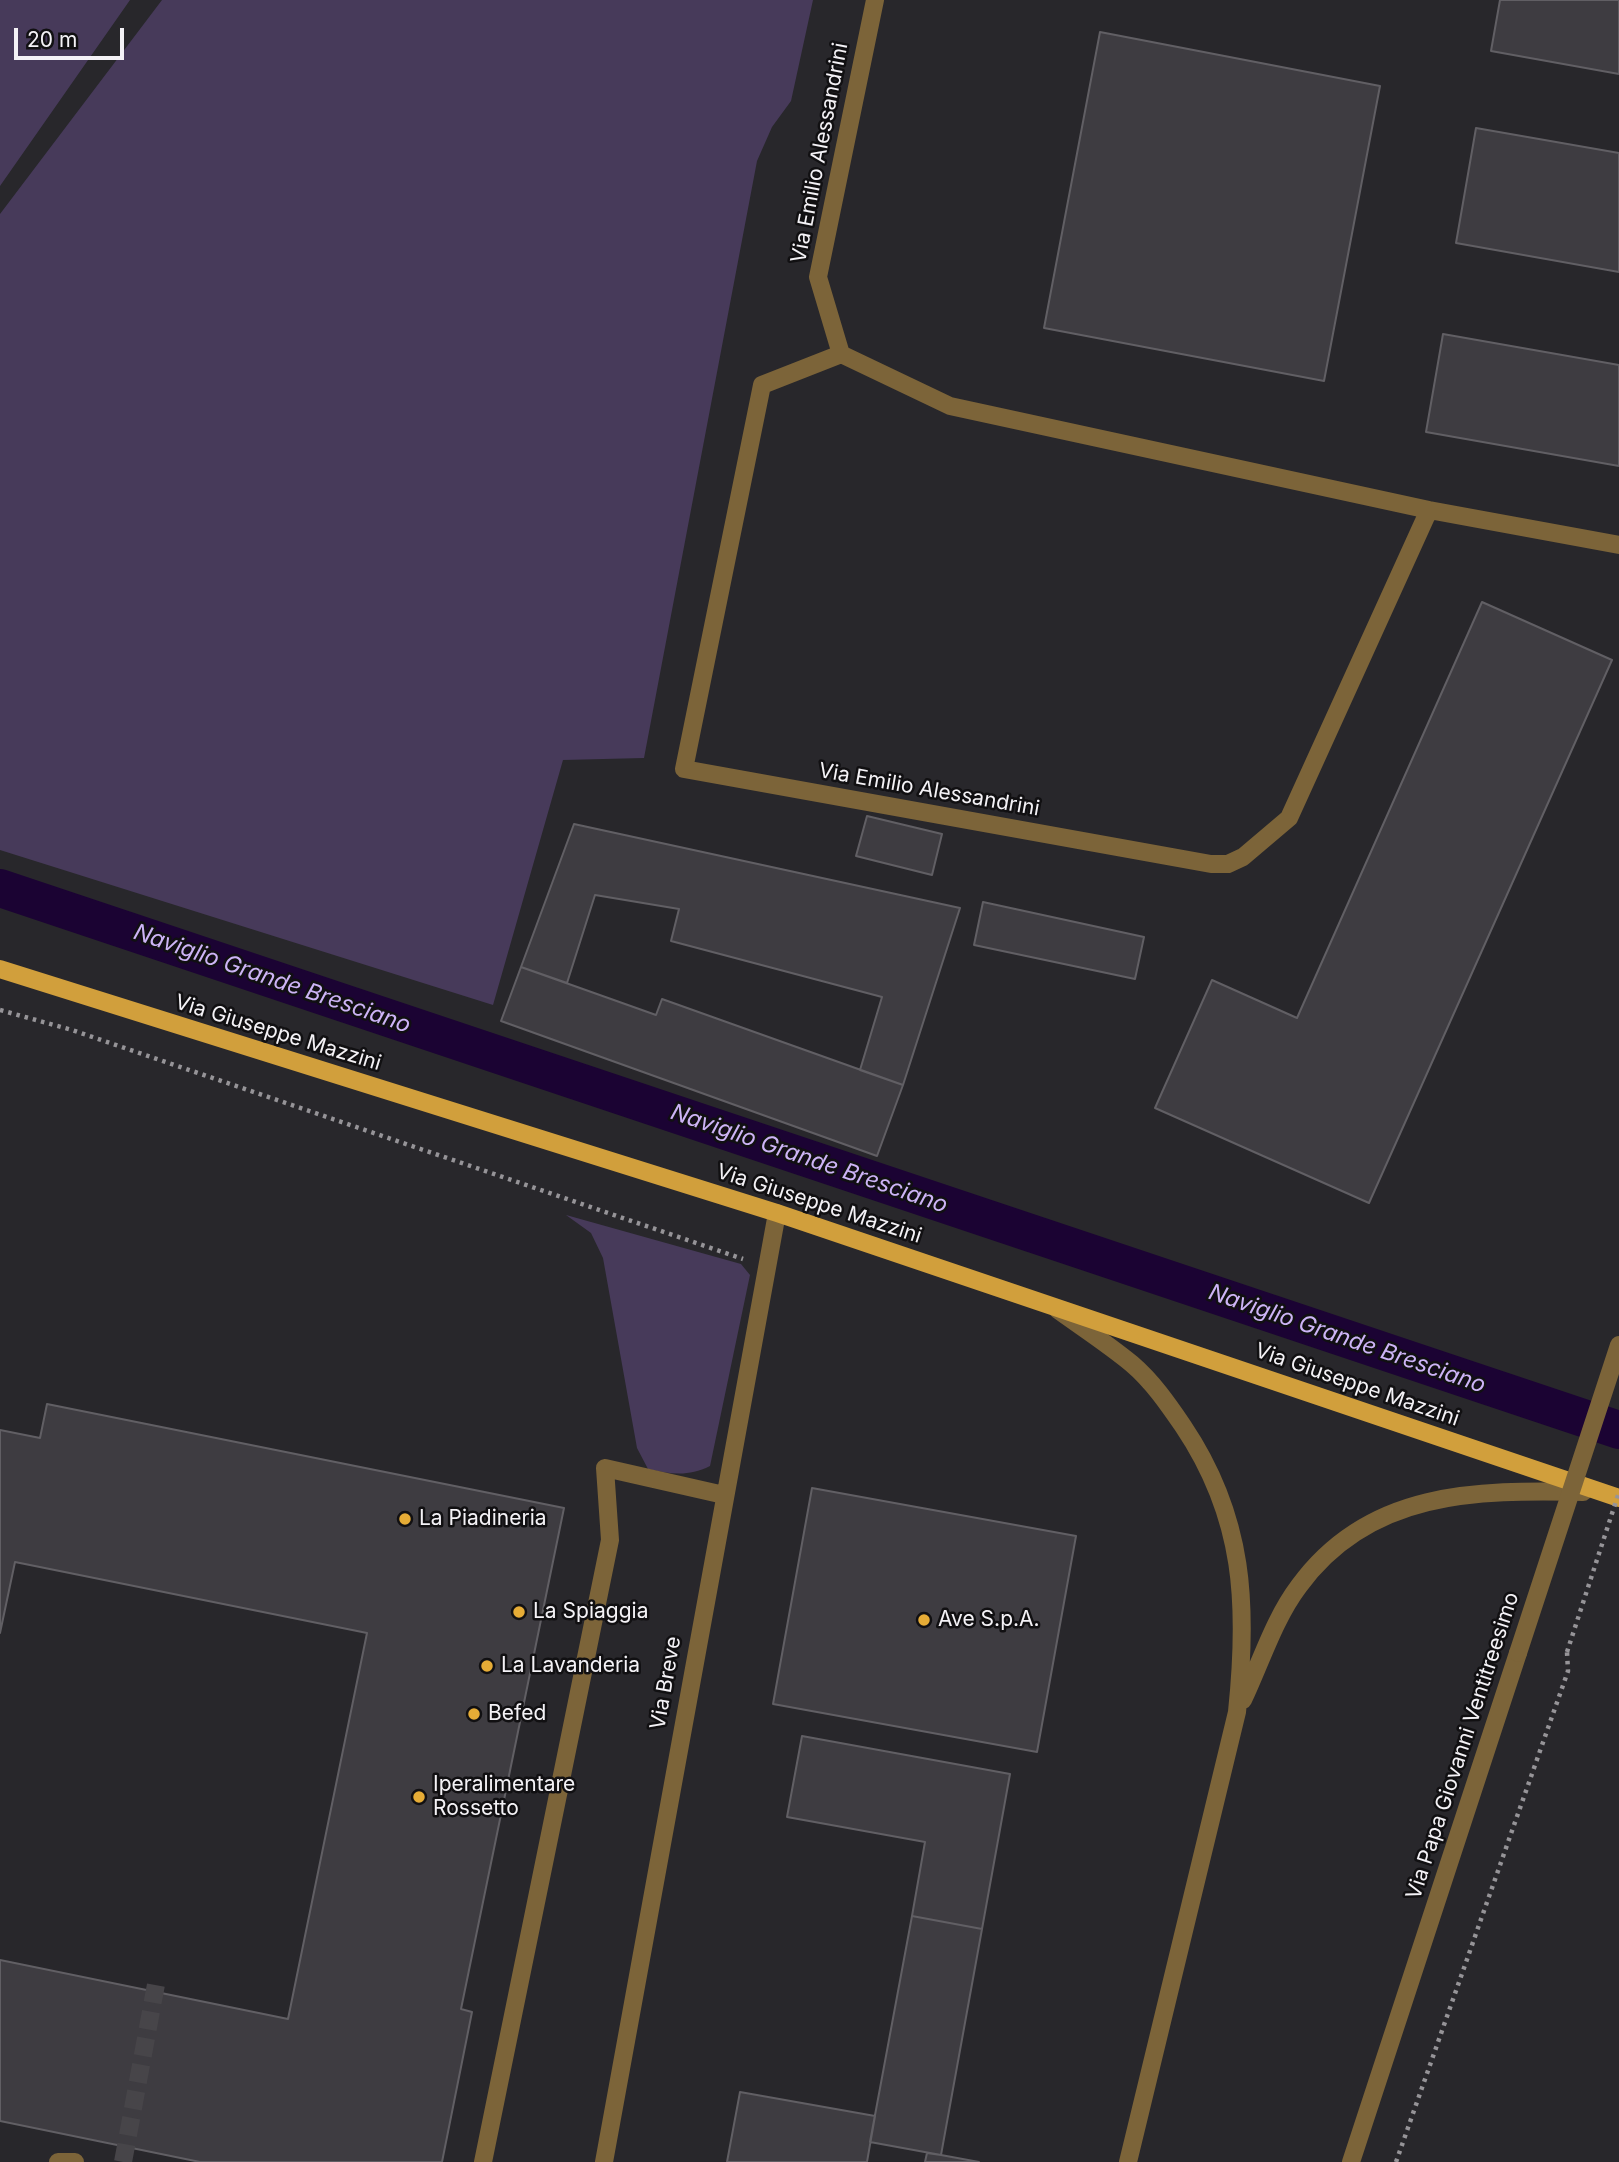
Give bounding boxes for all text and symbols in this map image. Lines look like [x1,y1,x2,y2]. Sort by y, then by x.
scale bar [18,14,128,58]
text: 20 m [27,27,77,52]
street label: Via Emilio Alessandrini [786,41,854,265]
street label: Via Emilio Alessandrini [817,758,1041,822]
water label: Naviglio Grande Bresciano [130,919,414,1039]
street label: Via Giuseppe Mazzini [172,990,384,1076]
water label: Naviglio Grande Bresciano [667,1099,951,1219]
street label: Via Giuseppe Mazzini [713,1159,925,1249]
water label: Naviglio Grande Bresciano [1205,1279,1489,1399]
street label: Via Giuseppe Mazzini [1252,1338,1462,1432]
place label: La Piadineria [419,1506,547,1532]
marker: La Piadineria [397,1511,413,1527]
street label: Via Papa Giovanni Ventitreesimo [1401,1589,1525,1903]
place label: La Spiaggia [533,1599,648,1625]
marker: La Spiaggia [511,1604,527,1620]
place label: Ave S.p.A. [938,1607,1040,1633]
marker: Ave S.p.A. [916,1612,932,1628]
street label: Via Breve [645,1635,687,1731]
place label: La Lavanderia [501,1653,640,1679]
marker: La Lavanderia [479,1658,495,1674]
place label: Befed [488,1701,546,1727]
marker: Befed [466,1706,482,1722]
place label: Iperalimentare Rossetto [433,1772,575,1822]
marker: Iperalimentare Rossetto [411,1789,427,1805]

